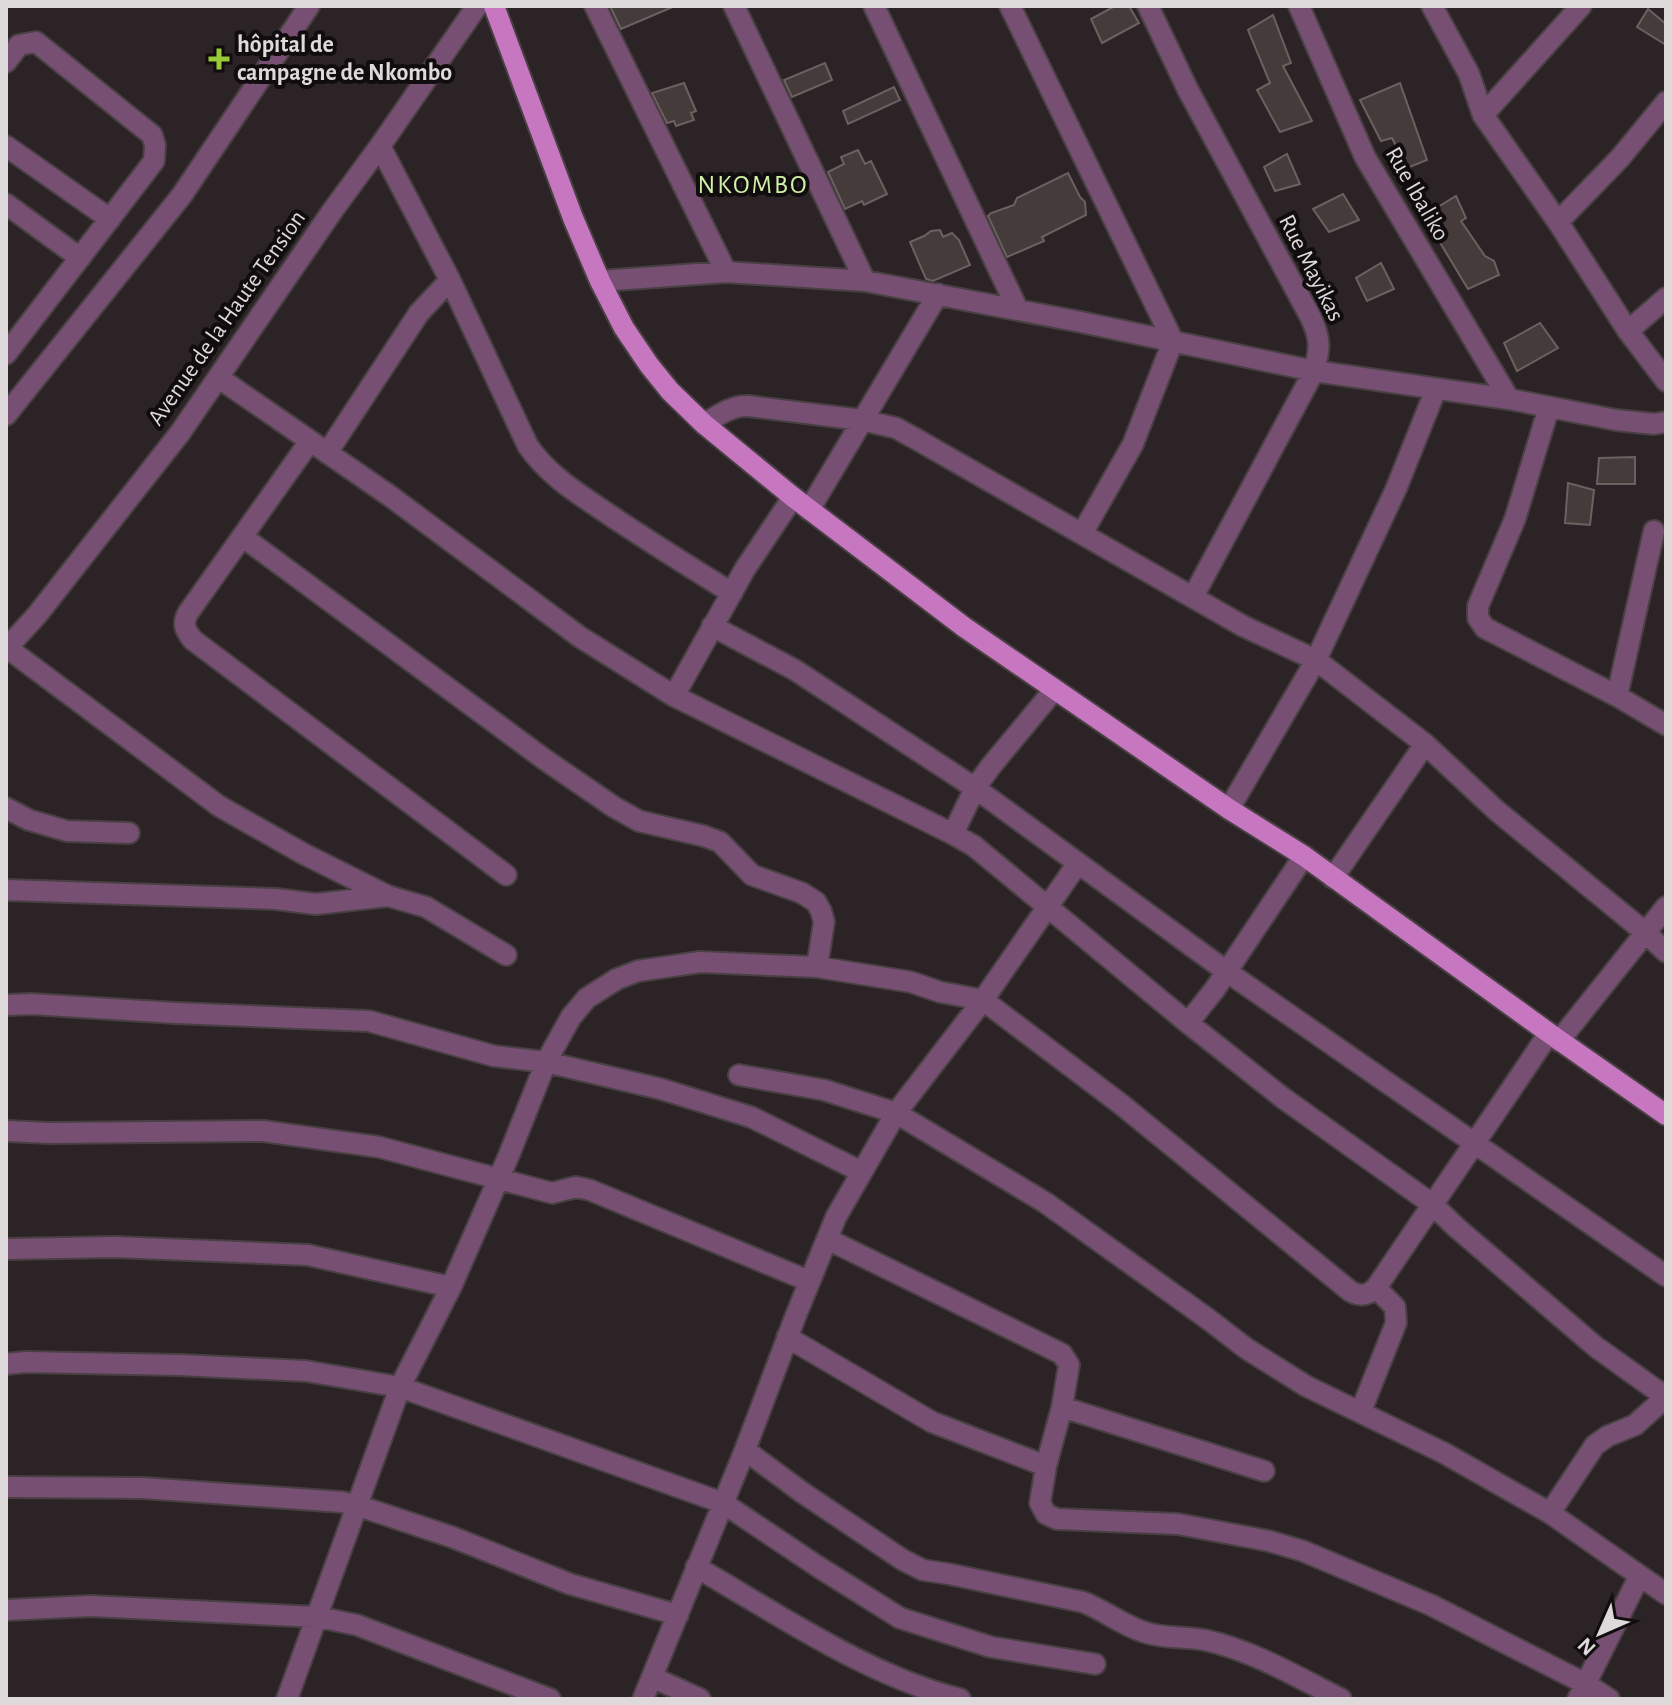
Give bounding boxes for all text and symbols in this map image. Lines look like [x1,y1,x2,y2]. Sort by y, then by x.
place label: hôpital de campagne de Nkombo [237,33,452,85]
marker: hôpital de campagne de Nkombo [208,48,230,70]
street label: Rue Ibaliko [1381,143,1453,245]
district label: NKOMBO [698,172,808,198]
street label: Avenue de la Haute Tension [144,206,310,430]
street label: Rue Mayikas [1274,211,1348,325]
north arrow [1560,1593,1640,1673]
text: N [1573,1633,1600,1660]

